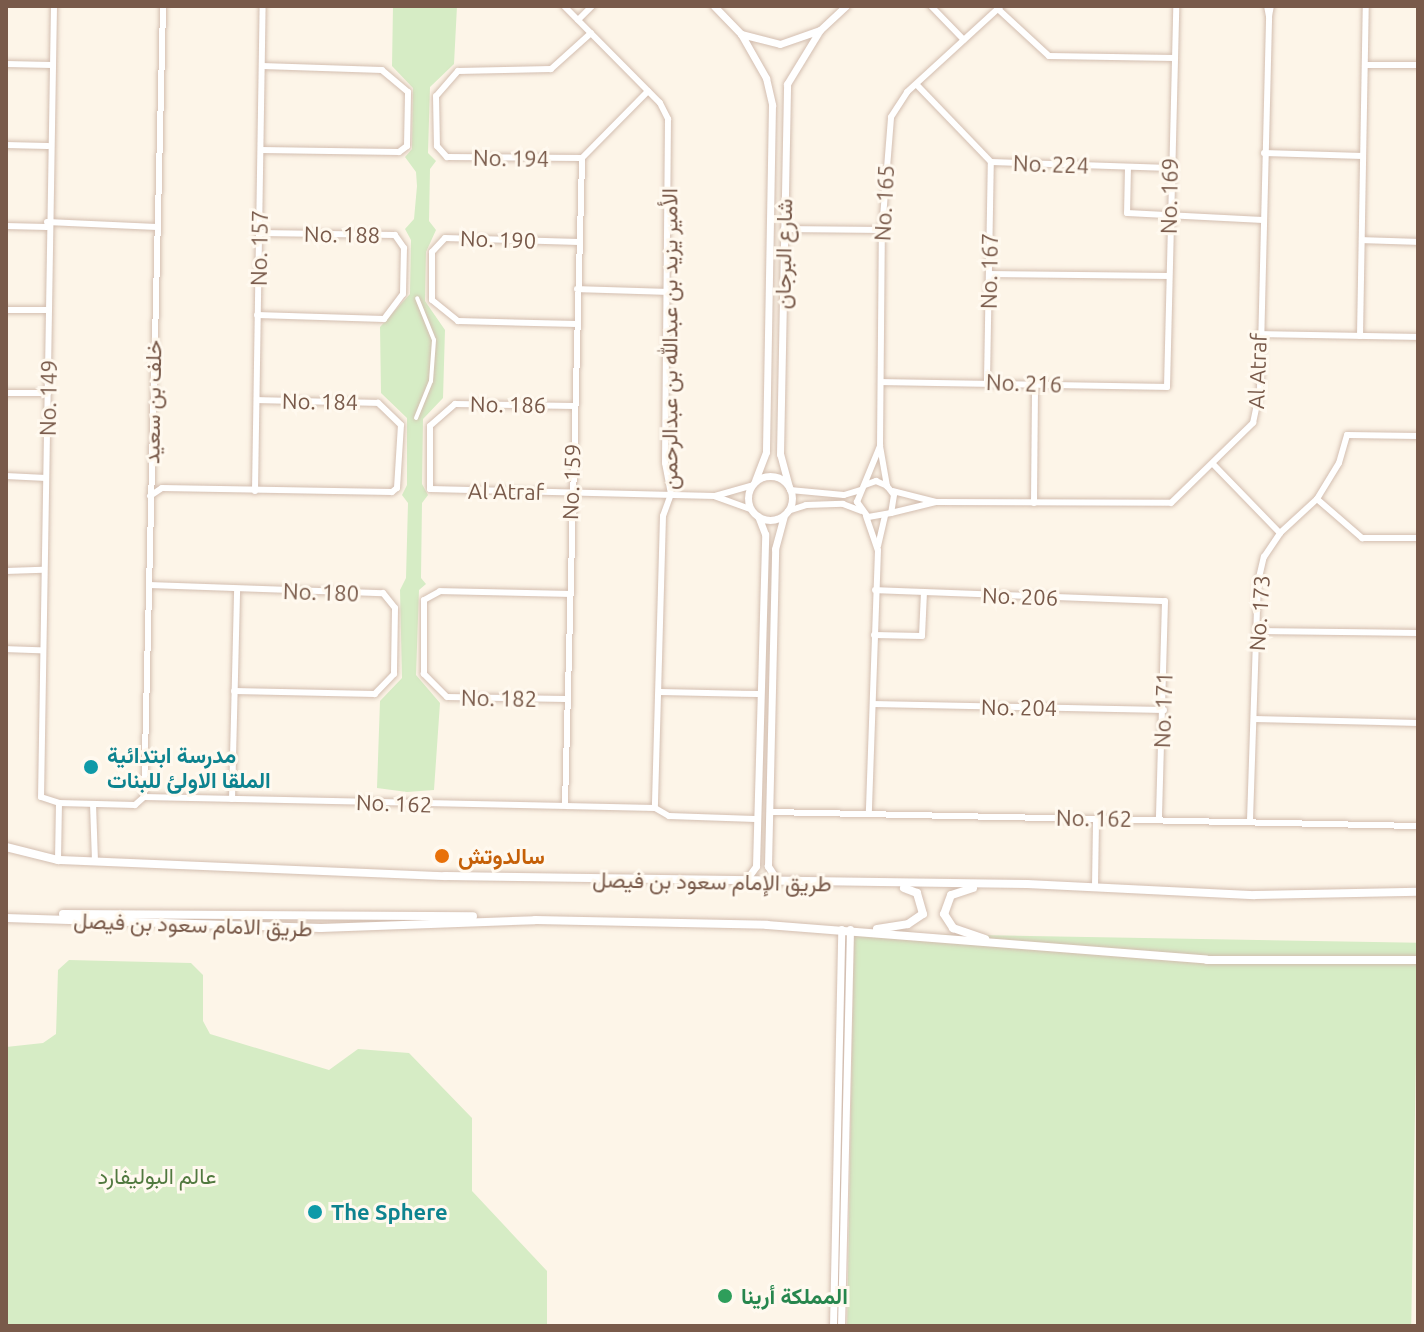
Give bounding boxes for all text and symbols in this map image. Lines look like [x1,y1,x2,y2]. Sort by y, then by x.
street label: No. 194 [473,144,549,172]
street label: No. 224 [1012,149,1090,179]
street label: No. 169 [1155,158,1183,234]
street label: No. 165 [869,164,899,242]
street label: الأمير يزيد بن عبدالله بن عبدالرحمن [656,188,682,490]
street label: شارع البرجان [769,199,797,309]
street label: No. 157 [245,210,273,286]
street label: No. 188 [304,220,380,248]
street label: No. 190 [459,224,537,254]
street label: No. 167 [975,233,1003,309]
street label: Al Atraf [1242,333,1272,409]
street label: خلف بن سعيد [138,340,166,464]
street label: No. 149 [34,360,62,436]
street label: No. 216 [985,368,1063,398]
street label: No. 184 [282,387,358,415]
street label: No. 186 [470,390,546,418]
street label: No. 159 [556,443,586,521]
street label: Al Atraf [468,477,544,505]
street label: No. 173 [1243,574,1275,652]
street label: No. 180 [282,577,360,607]
street label: No. 206 [981,581,1059,611]
street label: No. 171 [1148,671,1178,749]
street label: No. 182 [461,684,537,712]
street label: No. 204 [981,693,1057,721]
place label: مدرسة ابتدائية الملقا الاولئ للبنات [107,741,271,792]
marker: مدرسة ابتدائية الملقا الاولئ للبنات [82,758,100,776]
street label: No. 162 [355,788,433,818]
street label: No. 162 [1056,804,1132,832]
place label: سالدوتش [458,843,545,869]
marker: سالدوتش [433,847,451,865]
street label: طريق الإمام سعود بن فيصل [592,866,832,896]
street label: طريق الامام سعود بن فيصل [73,907,313,941]
park label: عالم البوليفارد [98,1163,216,1189]
place label: The Sphere [331,1199,448,1225]
marker: The Sphere [306,1203,324,1221]
place label: المملكة أرينا [741,1283,848,1309]
marker: المملكة أرينا [716,1287,734,1305]

